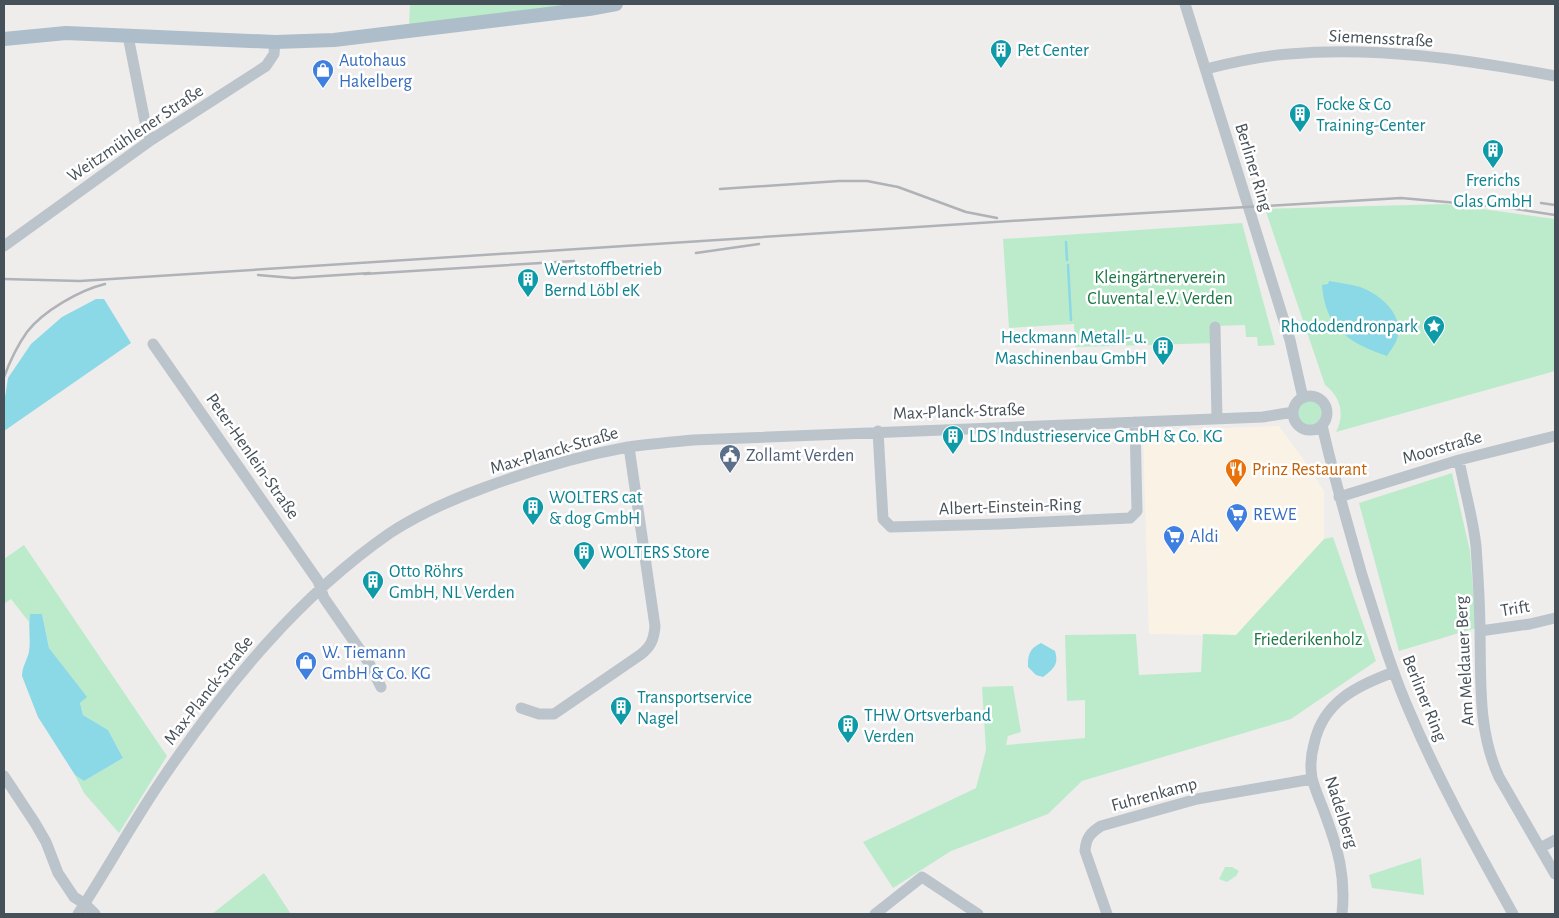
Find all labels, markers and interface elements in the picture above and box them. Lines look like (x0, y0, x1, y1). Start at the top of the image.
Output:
street label: Siemensstraße (1328, 27, 1434, 51)
building icon: Pet Center (989, 38, 1013, 69)
place label: Pet Center (1017, 42, 1089, 60)
place label: Autohaus Hakelberg (339, 52, 412, 91)
shop icon: Autohaus Hakelberg (311, 58, 335, 89)
street label: Weitzmühlener Straße (64, 82, 207, 186)
place label: Focke & Co Training-Center (1316, 96, 1426, 135)
building icon: Focke & Co Training-Center (1288, 102, 1312, 133)
street label: Berliner Ring (1231, 121, 1275, 214)
building icon: Frerichs Glas GmbH (1481, 138, 1505, 169)
place label: Frerichs Glas GmbH (1453, 172, 1533, 211)
place label: Wertstoffbetrieb Bernd Löbl eK (544, 261, 662, 300)
building icon: Wertstoffbetrieb Bernd Löbl eK (516, 267, 540, 298)
park label: Kleingärtnerverein Cluvental e.V. Verden (1087, 269, 1233, 308)
place icon: Rhododendronpark (1422, 314, 1446, 345)
place label: Rhododendronpark (1281, 318, 1419, 336)
place label: Heckmann Metall- u. Maschinenbau GmbH (995, 329, 1147, 368)
building icon: Heckmann Metall- u. Maschinenbau GmbH (1151, 335, 1175, 366)
street label: Peter-Henlein-Straße (202, 390, 302, 523)
street label: Max-Planck-Straße (893, 401, 1026, 423)
street label: Max-Planck-Straße (488, 424, 620, 478)
building icon: LDS Industrieservice GmbH & Co. KG (941, 424, 965, 455)
place label: LDS Industrieservice GmbH & Co. KG (969, 428, 1223, 446)
street label: Moorstraße (1400, 428, 1484, 468)
public building icon: Zollamt Verden (718, 443, 742, 474)
place label: Zollamt Verden (746, 447, 854, 465)
restaurant icon: Prinz Restaurant (1224, 457, 1248, 488)
place label: Prinz Restaurant (1252, 461, 1367, 479)
place label: WOLTERS cat & dog GmbH (549, 489, 643, 528)
building icon: WOLTERS cat & dog GmbH (521, 495, 545, 526)
street label: Albert-Einstein-Ring (939, 496, 1082, 518)
supermarket icon: REWE (1225, 502, 1249, 533)
place label: REWE (1253, 506, 1297, 524)
supermarket icon: Aldi (1162, 524, 1186, 555)
place label: Aldi (1190, 528, 1219, 546)
building icon: WOLTERS Store (572, 540, 596, 571)
place label: WOLTERS Store (600, 544, 710, 562)
place label: Otto Röhrs GmbH, NL Verden (389, 563, 515, 602)
building icon: Otto Röhrs GmbH, NL Verden (361, 569, 385, 600)
street label: Am Meldauer Berg (1453, 595, 1477, 727)
street label: Trift (1499, 598, 1531, 620)
park label: Friederikenholz (1254, 631, 1362, 649)
street label: Max-Planck-Straße (161, 633, 257, 748)
place label: W. Tiemann GmbH & Co. KG (322, 644, 431, 683)
shop icon: W. Tiemann GmbH & Co. KG (294, 650, 318, 681)
street label: Berliner Ring (1399, 653, 1450, 744)
place label: Transportservice Nagel (637, 689, 752, 728)
building icon: Transportservice Nagel (609, 695, 633, 726)
place label: THW Ortsverband Verden (864, 707, 991, 746)
building icon: THW Ortsverband Verden (836, 713, 860, 744)
street label: Nadelberg (1321, 774, 1361, 851)
street label: Fuhrenkamp (1109, 775, 1199, 815)

